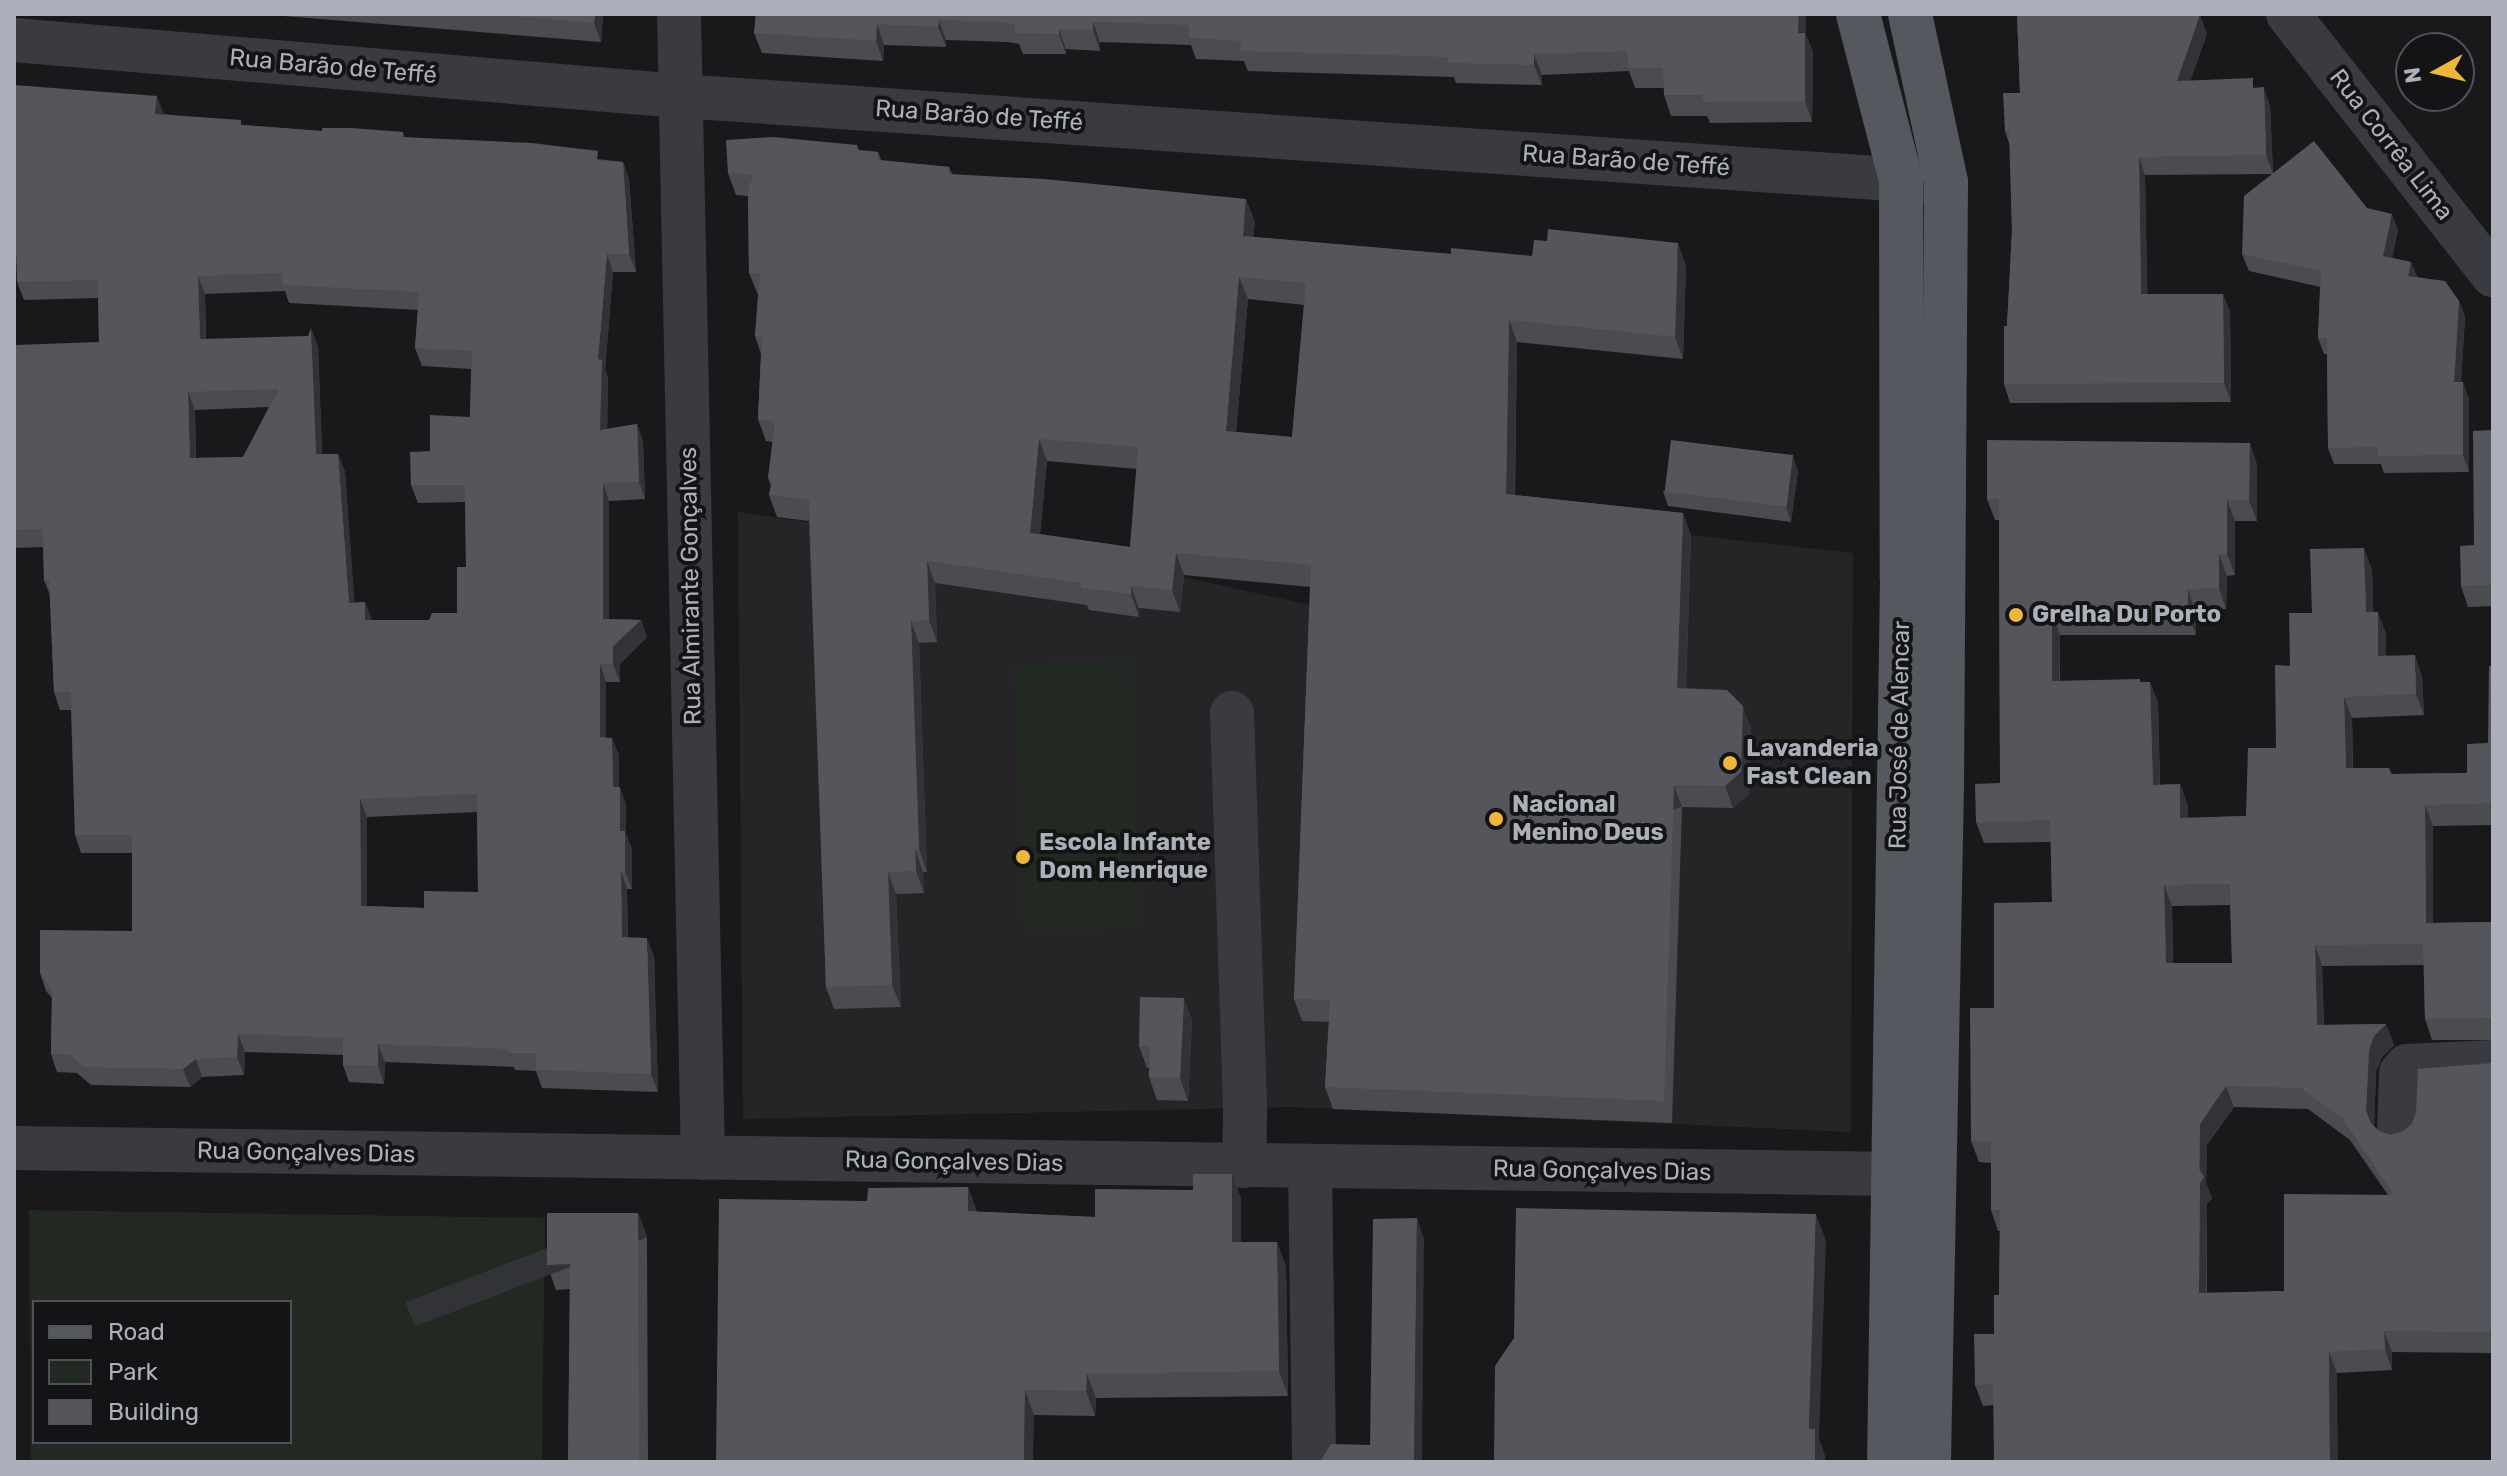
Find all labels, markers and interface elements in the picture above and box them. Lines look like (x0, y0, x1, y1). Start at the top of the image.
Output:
north arrow (2395, 32, 2475, 112)
street label: Rua Barão de Teffé (228, 44, 438, 90)
street label: Rua Corrêa Lima (2323, 64, 2459, 226)
text: N (2398, 65, 2427, 85)
street label: Rua Barão de Teffé (874, 94, 1084, 138)
street label: Rua Barão de Teffé (1521, 139, 1731, 183)
street label: Rua Almirante Gonçalves (674, 446, 708, 726)
place label: Grelha Du Porto (2032, 601, 2221, 629)
marker: Grelha Du Porto (2007, 606, 2025, 624)
street label: Rua José de Alencar (1884, 620, 1916, 850)
place label: Lavanderia Fast Clean (1746, 735, 1879, 791)
marker: Lavanderia Fast Clean (1721, 754, 1739, 772)
place label: Nacional Menino Deus (1512, 791, 1664, 847)
marker: Nacional Menino Deus (1487, 810, 1505, 828)
place label: Escola Infante Dom Henrique (1039, 829, 1211, 885)
marker: Escola Infante Dom Henrique (1014, 848, 1032, 866)
street label: Rua Gonçalves Dias (197, 1137, 415, 1169)
street label: Rua Gonçalves Dias (845, 1146, 1063, 1178)
street label: Rua Gonçalves Dias (1493, 1155, 1711, 1187)
legend (32, 1300, 292, 1444)
text: Road (108, 1318, 165, 1346)
text: Park (108, 1358, 158, 1386)
text: Building (108, 1398, 199, 1426)

